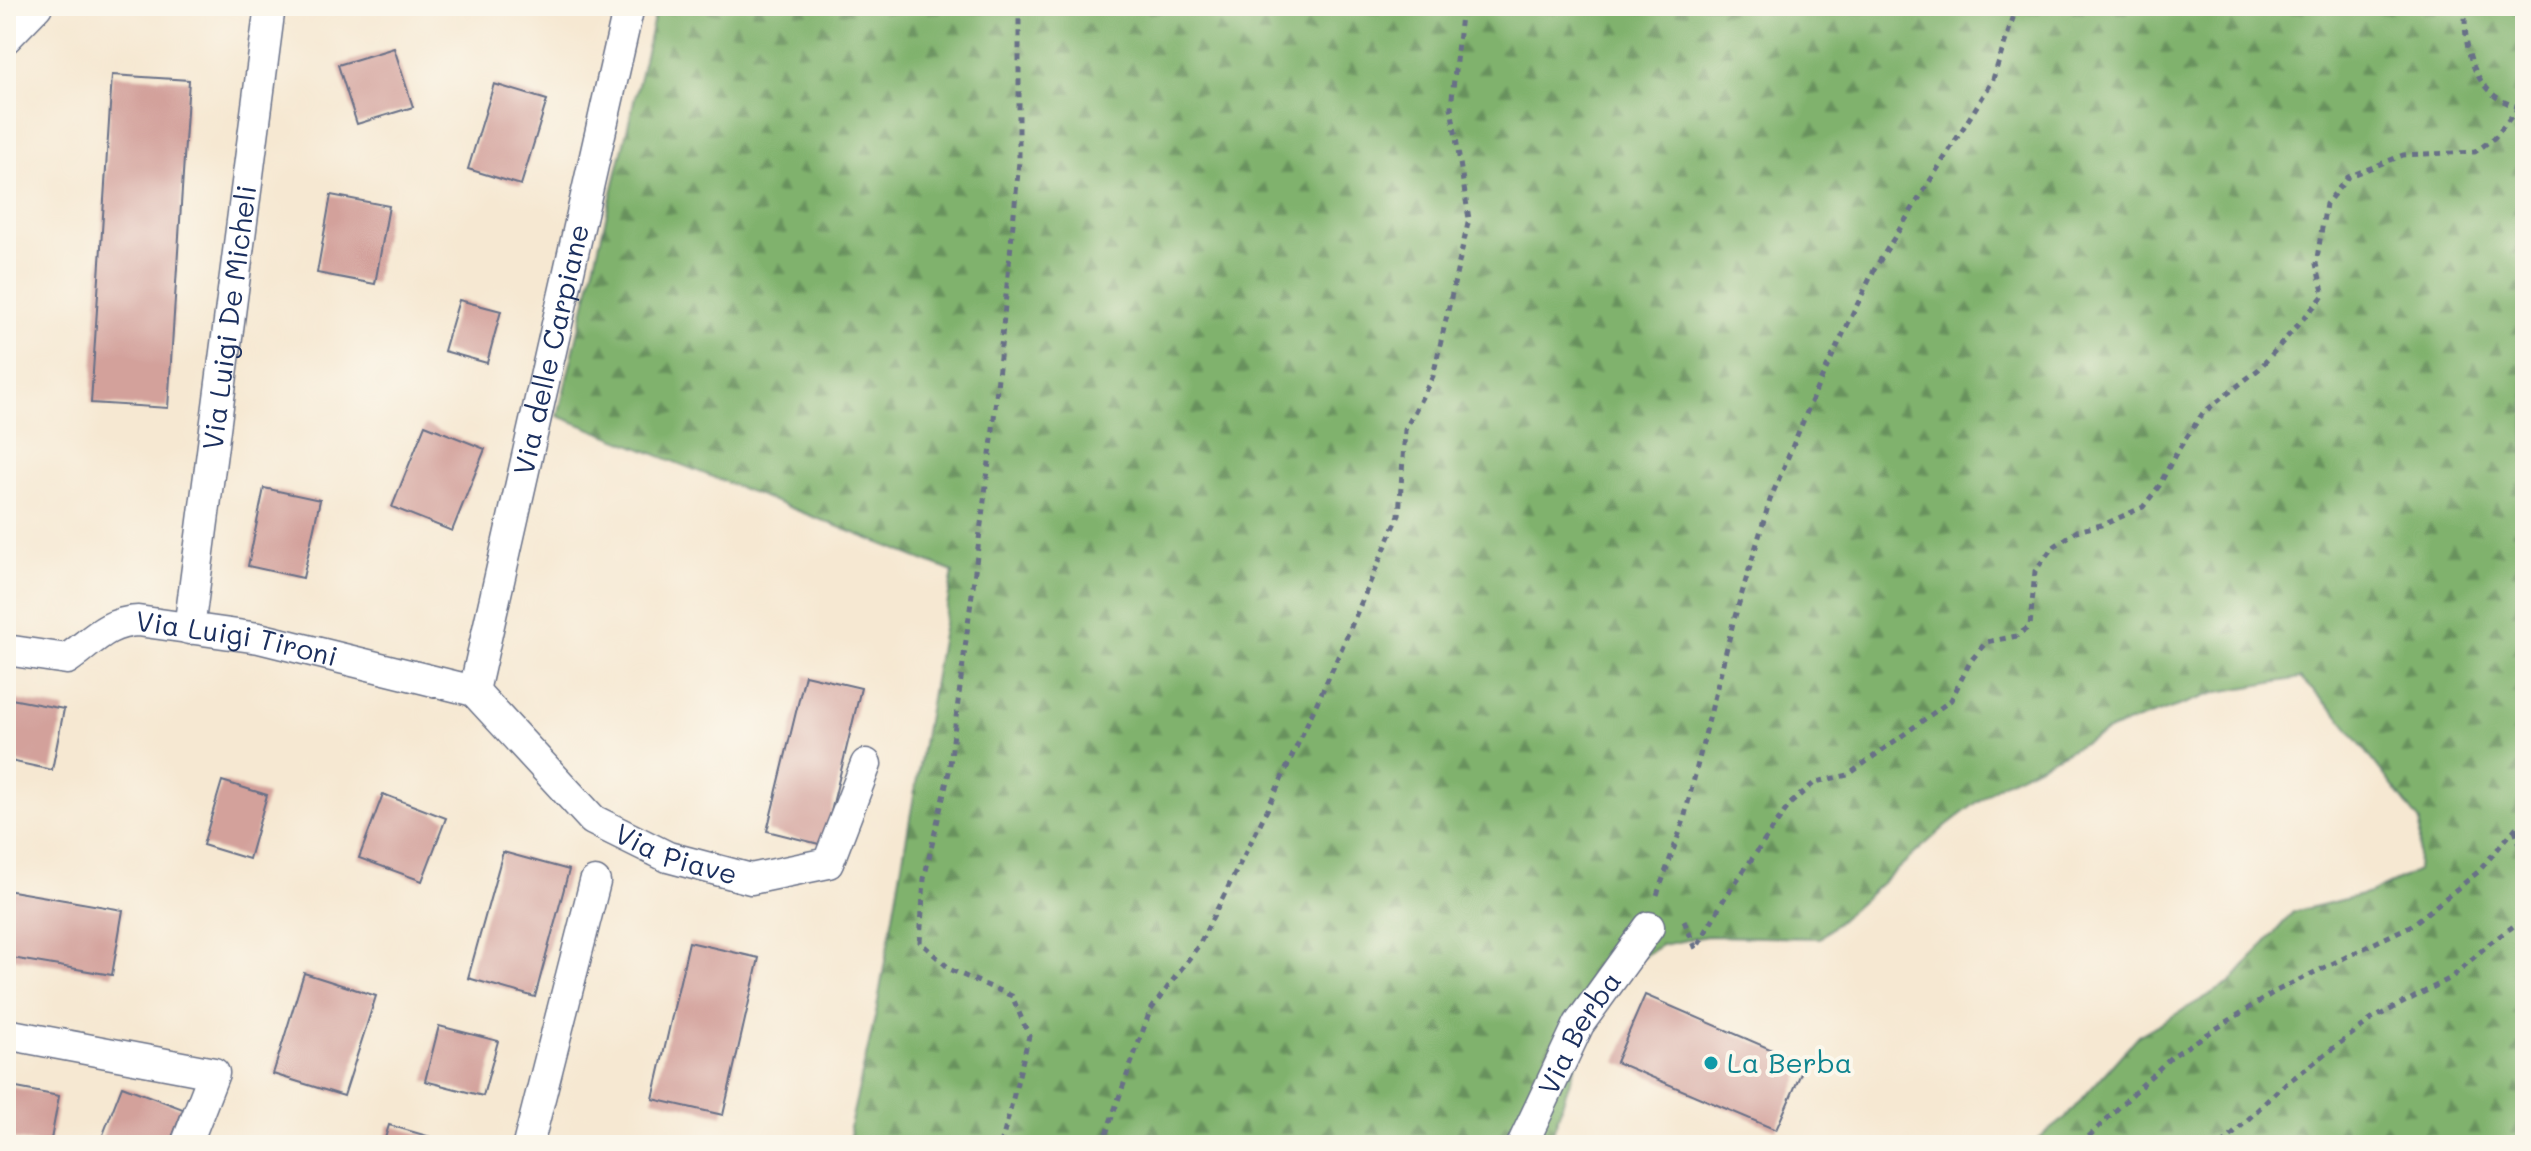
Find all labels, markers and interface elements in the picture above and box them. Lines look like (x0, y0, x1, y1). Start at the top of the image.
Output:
street label: Via Luigi De Micheli (193, 183, 264, 452)
street label: Via delle Carpiane (504, 221, 596, 478)
street label: Via Luigi Tironi (134, 602, 341, 674)
street label: Via Piave (609, 815, 742, 892)
street label: Via Berba (1529, 964, 1628, 1100)
place label: La Berba (1727, 1044, 1852, 1080)
marker: La Berba (1702, 1054, 1720, 1072)

